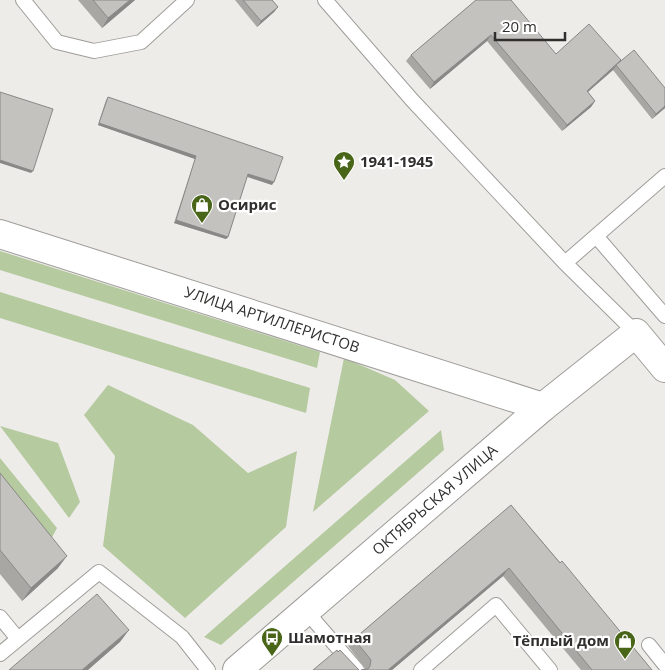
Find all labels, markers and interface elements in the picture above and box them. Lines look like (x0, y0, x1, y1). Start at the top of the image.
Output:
scale bar (495, 10, 565, 42)
text: 20 m (502, 16, 537, 36)
place icon: 1941-1945 (332, 150, 356, 181)
place label: 1941-1945 (360, 151, 433, 171)
shop icon: Осирис (190, 193, 214, 224)
place label: Осирис (218, 194, 277, 214)
street label: УЛИЦА АРТИЛЛЕРИСТОВ (182, 281, 362, 357)
street label: ОКТЯБРЬСКАЯ УЛИЦА (368, 439, 501, 559)
bus stop icon: Шамотная (260, 626, 284, 657)
place label: Шамотная (288, 627, 371, 647)
shop icon: Тёплый дом (613, 629, 637, 660)
place label: Тёплый дом (513, 630, 609, 650)

